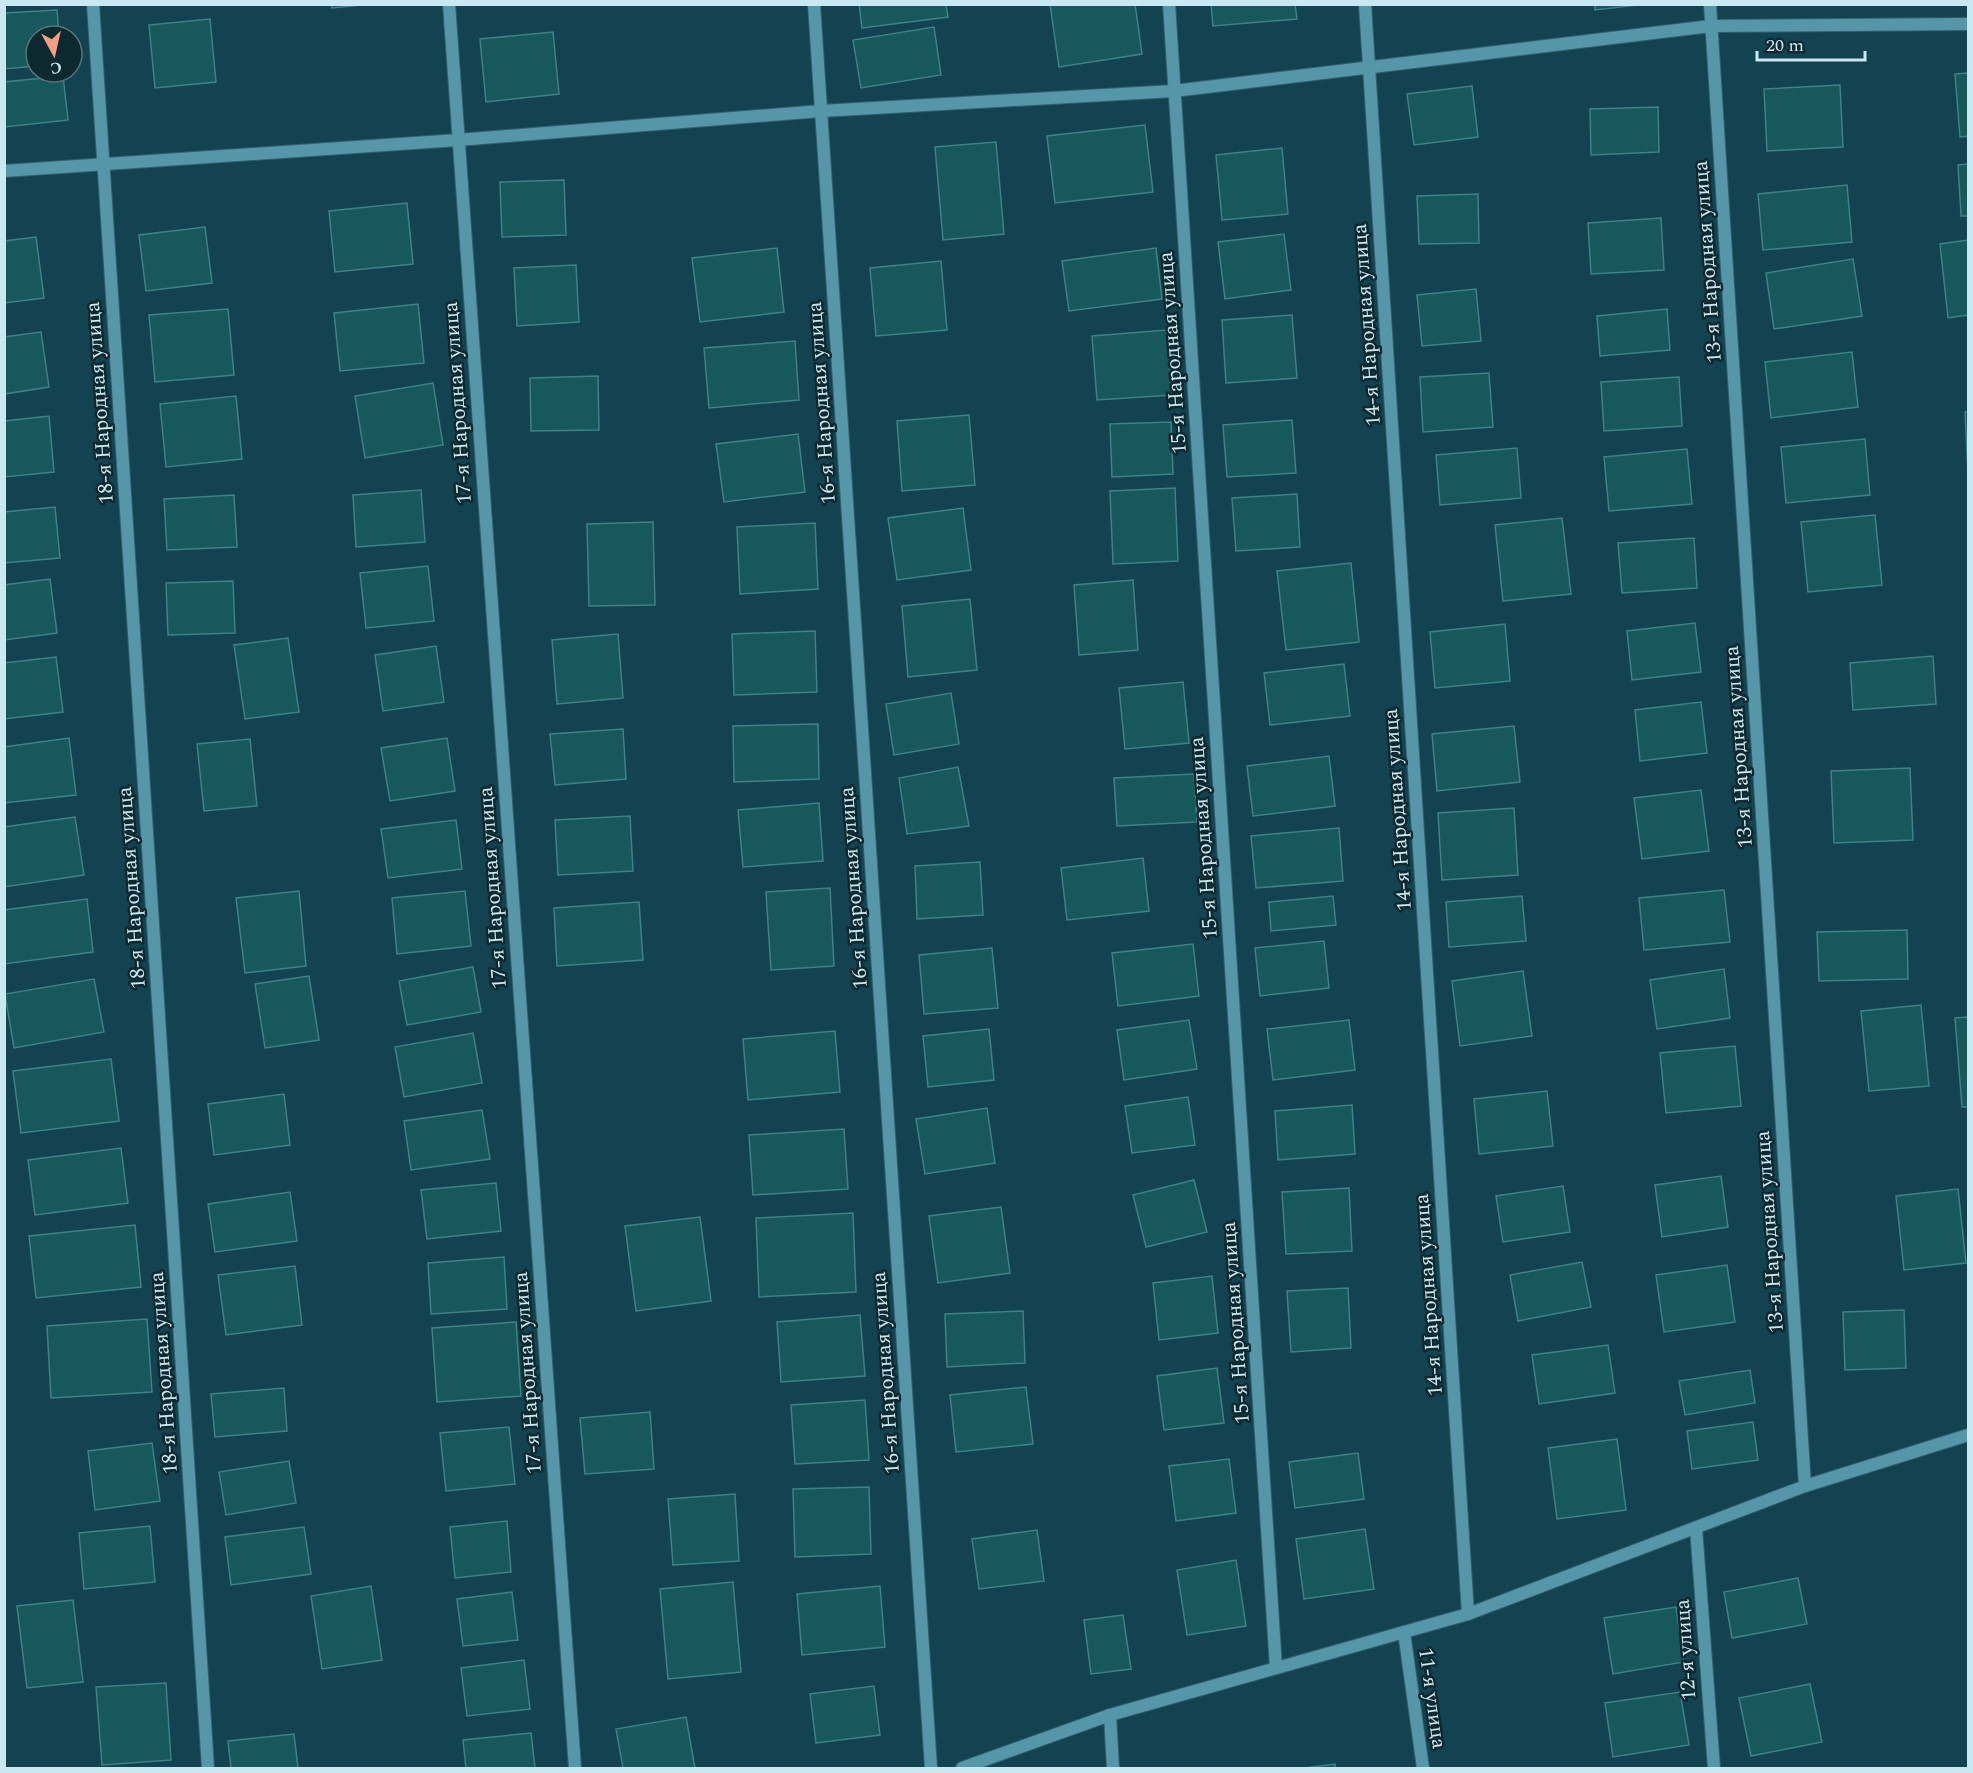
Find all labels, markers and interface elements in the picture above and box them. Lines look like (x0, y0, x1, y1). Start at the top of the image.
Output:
north arrow (24, 24, 84, 84)
scale bar (1757, 24, 1865, 62)
text: 20 m (1766, 32, 1804, 59)
text: С (49, 55, 63, 81)
street label: 13-я Народная улица (1685, 159, 1731, 364)
street label: 14-я Народная улица (1344, 222, 1390, 427)
street label: 15-я Народная улица (1150, 250, 1196, 455)
street label: 18-я Народная улица (77, 300, 123, 505)
street label: 17-я Народная улица (435, 300, 481, 505)
street label: 16-я Народная улица (799, 300, 845, 505)
street label: 13-я Народная улица (1716, 644, 1762, 849)
street label: 14-я Народная улица (1375, 707, 1421, 912)
street label: 15-я Народная улица (1181, 735, 1227, 940)
street label: 18-я Народная улица (109, 785, 155, 990)
street label: 17-я Народная улица (470, 785, 516, 990)
street label: 16-я Народная улица (831, 785, 877, 990)
street label: 13-я Народная улица (1747, 1129, 1793, 1334)
street label: 14-я Народная улица (1406, 1192, 1452, 1397)
street label: 15-я Народная улица (1213, 1220, 1259, 1425)
street label: 18-я Народная улица (141, 1270, 187, 1475)
street label: 17-я Народная улица (505, 1270, 551, 1475)
street label: 16-я Народная улица (863, 1270, 909, 1475)
street label: 12-я улица (1666, 1597, 1706, 1702)
street label: 11-я улица (1409, 1645, 1455, 1752)

